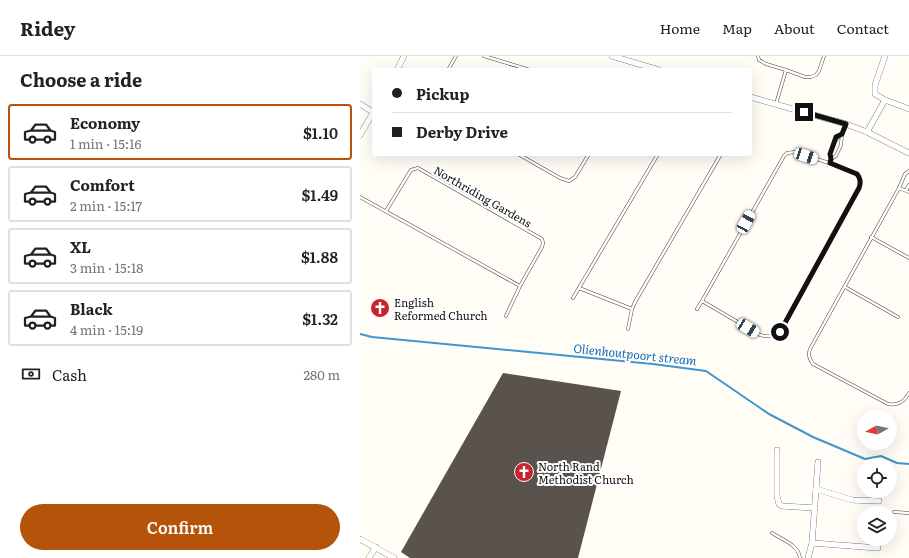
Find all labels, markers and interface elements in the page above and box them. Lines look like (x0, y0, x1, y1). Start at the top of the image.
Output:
text: Ridey (20, 14, 75, 42)
text: Home (660, 18, 700, 38)
text: Map (722, 18, 752, 38)
text: About (774, 18, 815, 38)
text: Contact (837, 18, 889, 38)
text: Choose a ride (20, 66, 142, 93)
text: Pickup (416, 82, 469, 105)
route end (795, 103, 813, 121)
text: Economy (70, 111, 140, 134)
icon: car (22, 114, 58, 150)
text: Derby Drive (416, 120, 508, 143)
text: $1.10 (303, 121, 338, 144)
text: 1 min · 15:16 (70, 134, 141, 153)
car (793, 147, 819, 165)
street label: Northriding Gardens (431, 162, 535, 230)
text: Comfort (70, 173, 135, 196)
icon: car (22, 176, 58, 212)
text: $1.49 (302, 183, 338, 206)
text: 2 min · 15:17 (70, 196, 142, 215)
car (735, 209, 757, 235)
text: XL (70, 235, 91, 258)
icon: car (22, 238, 58, 274)
text: $1.88 (301, 245, 338, 268)
text: 3 min · 15:18 (70, 258, 143, 277)
place label: English Reformed Church (394, 294, 488, 323)
text: Black (70, 297, 113, 320)
church icon: English Reformed Church (369, 297, 391, 319)
icon: car (22, 300, 58, 336)
text: $1.32 (302, 307, 338, 330)
car (735, 317, 761, 339)
text: 4 min · 15:19 (70, 320, 143, 339)
route start (771, 323, 789, 341)
water label: Olienhoutpoort stream (573, 339, 698, 369)
icon: cash (20, 363, 42, 385)
text: Cash (52, 363, 87, 386)
text: 280 m (304, 365, 340, 384)
north arrow (857, 410, 897, 450)
map controls (857, 410, 897, 546)
place label: North Rand Methodist Church (538, 458, 634, 487)
button: locate (857, 458, 897, 498)
church icon: North Rand Methodist Church (513, 461, 535, 483)
button: Confirm (20, 504, 340, 550)
button: layers (857, 506, 897, 546)

